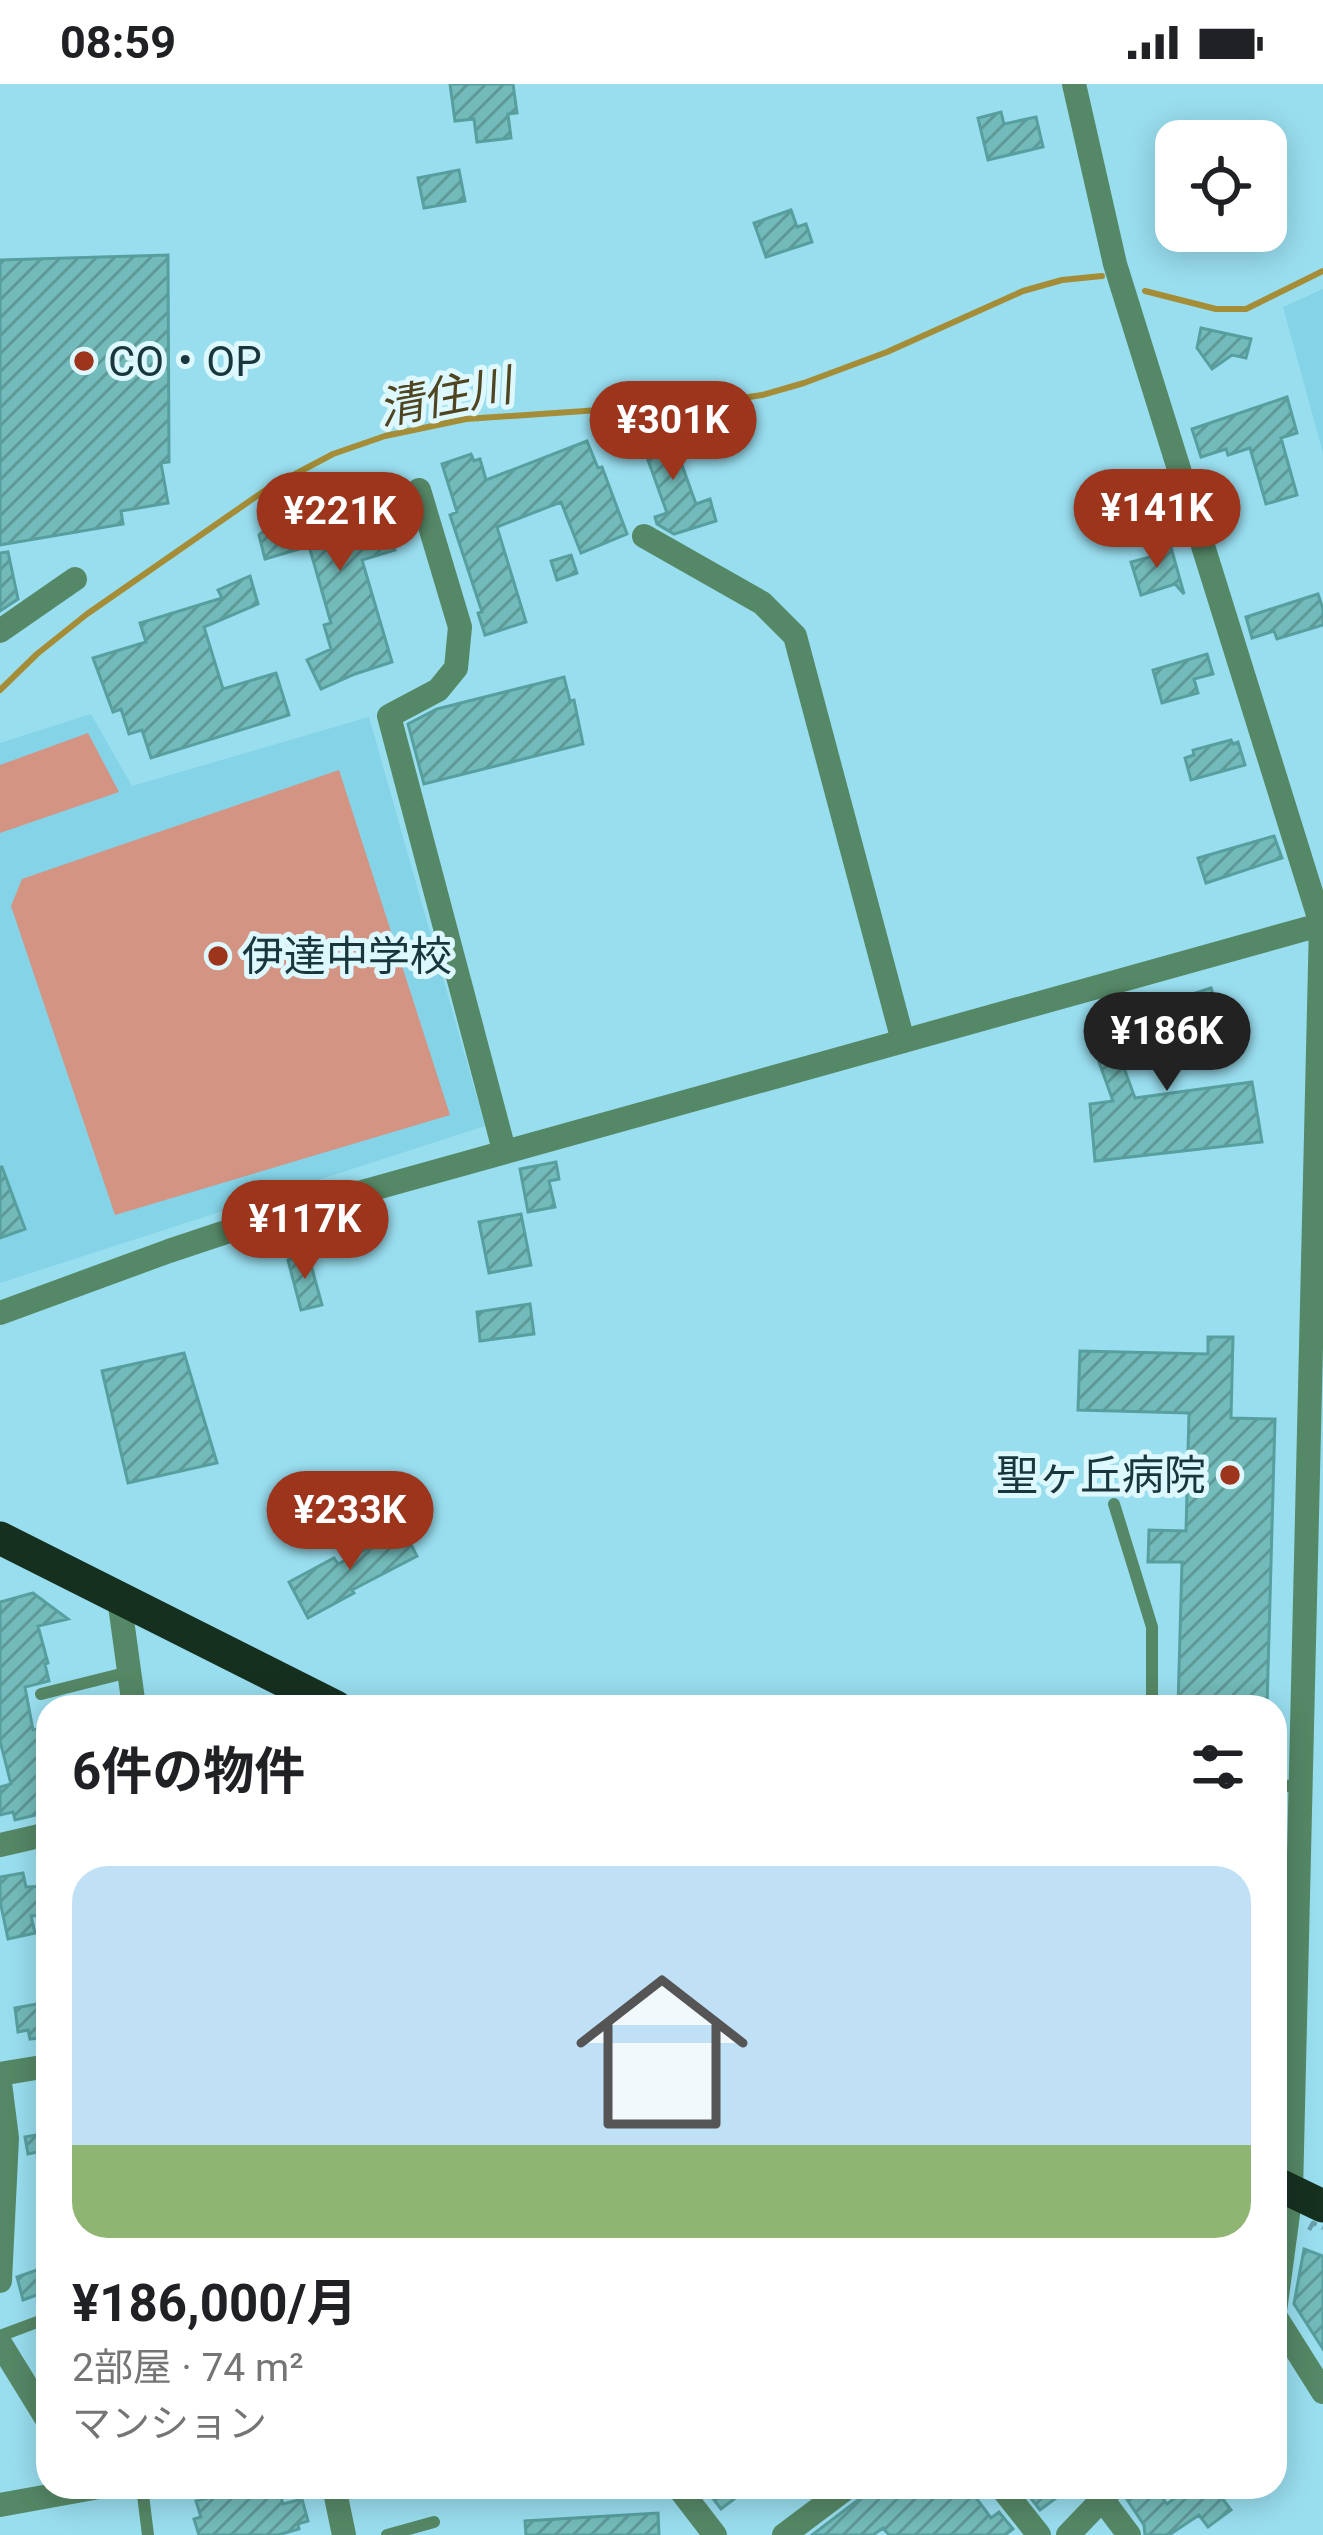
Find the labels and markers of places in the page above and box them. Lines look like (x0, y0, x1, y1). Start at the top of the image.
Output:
place label: CO・OP (108, 337, 262, 386)
marker: CO・OP (71, 348, 97, 374)
pin: ¥301K (589, 381, 757, 483)
pin: ¥141K (1073, 469, 1241, 571)
pin: ¥221K (256, 472, 424, 574)
place label: 伊達中学校 (242, 932, 452, 981)
marker: 伊達中学校 (205, 943, 231, 969)
pin: ¥186K (1083, 992, 1251, 1094)
pin: ¥117K (221, 1180, 389, 1282)
place label: 聖ヶ丘病院 (996, 1451, 1206, 1500)
marker: 聖ヶ丘病院 (1217, 1462, 1243, 1488)
pin: ¥233K (266, 1471, 434, 1573)

